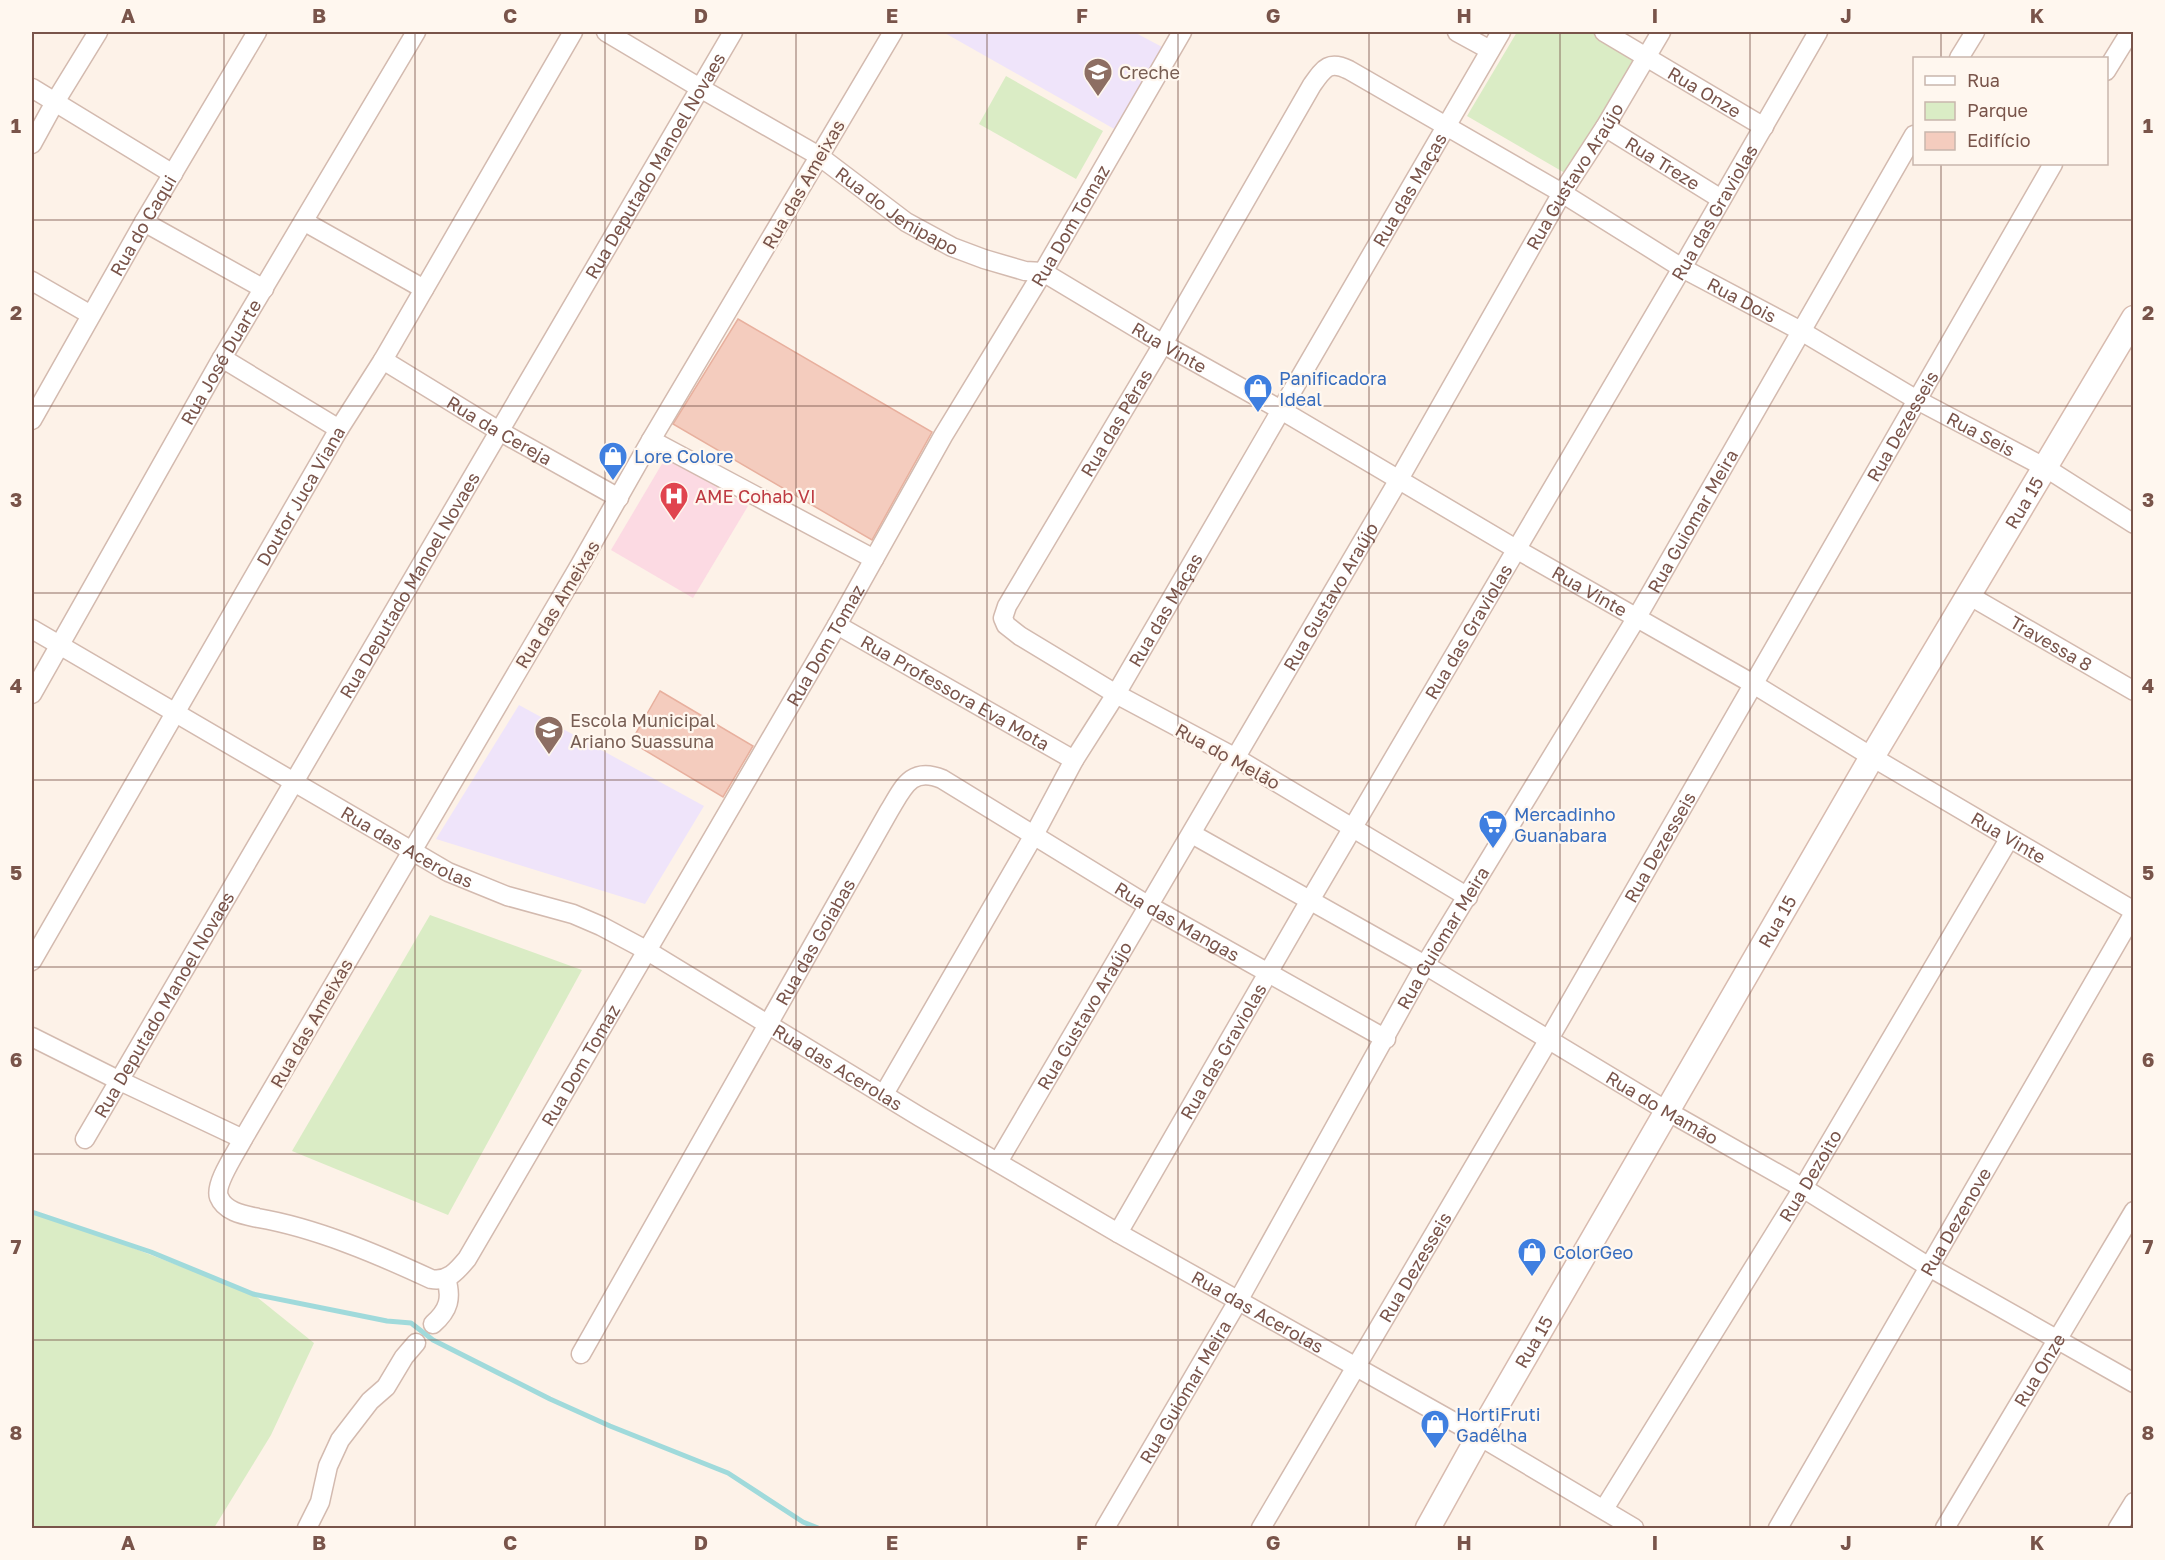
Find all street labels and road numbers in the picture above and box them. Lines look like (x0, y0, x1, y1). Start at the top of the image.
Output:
street label: Rua Deputado Manoel Novaes (580, 48, 730, 283)
street label: Rua Onze (1664, 61, 1745, 122)
street label: Rua Gustavo Araújo (1521, 99, 1628, 253)
street label: Rua das Ameixas (757, 116, 849, 252)
street label: Rua das Maças (1368, 129, 1451, 250)
street label: Rua Treze (1621, 131, 1704, 194)
street label: Rua das Graviolas (1666, 140, 1762, 284)
street label: Rua Dom Tomaz (1026, 161, 1114, 290)
street label: Rua do Jenipapo (831, 162, 961, 259)
street label: Rua do Caqui (105, 171, 181, 280)
street label: Rua Dois (1704, 272, 1780, 327)
street label: Rua José Duarte (176, 295, 266, 428)
street label: Rua Vinte (1128, 317, 1211, 377)
street label: Rua das Pêras (1076, 365, 1157, 480)
street label: Rua Dezesseis (1862, 367, 1943, 485)
street label: Rua da Cereja (443, 391, 556, 469)
street label: Rua Seis (1943, 407, 2019, 461)
street label: Doutor Juca Viana (252, 422, 349, 570)
street label: Rua Guiomar Meira (1642, 445, 1742, 597)
street label: Rua Deputado Manoel Novaes (335, 468, 484, 702)
street label: Rua 15 (2000, 473, 2048, 533)
street label: Rua Gustavo Araújo (1278, 518, 1382, 674)
street label: Rua das Ameixas (510, 536, 604, 672)
street label: Rua das Maças (1123, 549, 1207, 671)
street label: Rua das Graviolas (1420, 560, 1517, 703)
street label: Rua Vinte (1548, 561, 1631, 621)
street label: Rua Dom Tomaz (781, 580, 869, 710)
street label: Travessa 8 (2006, 611, 2096, 675)
street label: Rua Professora Eva Mota (857, 630, 1053, 755)
street label: Rua do Melão (1172, 718, 1284, 794)
street label: Rua Dezesseis (1619, 788, 1700, 906)
street label: Rua das Acerolas (337, 801, 476, 892)
street label: Rua Vinte (1967, 807, 2050, 868)
street label: Rua Guiomar Meira (1392, 862, 1493, 1013)
street label: Rua das Goiabas (770, 874, 859, 1009)
street label: Rua das Mangas (1111, 877, 1244, 966)
street label: Rua Deputado Manoel Novaes (89, 887, 239, 1121)
street label: Rua 15 (1753, 891, 1801, 951)
street label: Rua Gustavo Araújo (1032, 937, 1136, 1094)
street label: Rua das Ameixas (265, 955, 357, 1091)
street label: Rua das Graviolas (1175, 979, 1271, 1123)
street label: Rua Dom Tomaz (536, 1000, 624, 1130)
street label: Rua das Acerolas (769, 1019, 907, 1115)
street label: Rua do Mamão (1602, 1066, 1722, 1149)
street label: Rua Dezoito (1774, 1126, 1846, 1226)
street label: Rua Dezenove (1915, 1163, 1995, 1280)
street label: Rua Dezesseis (1374, 1208, 1456, 1326)
street label: Rua das Acerolas (1188, 1266, 1328, 1357)
street label: Rua 15 (1510, 1312, 1557, 1372)
street label: Rua Guiomar Meira (1134, 1316, 1235, 1467)
street label: Rua Onze (2009, 1329, 2070, 1411)

